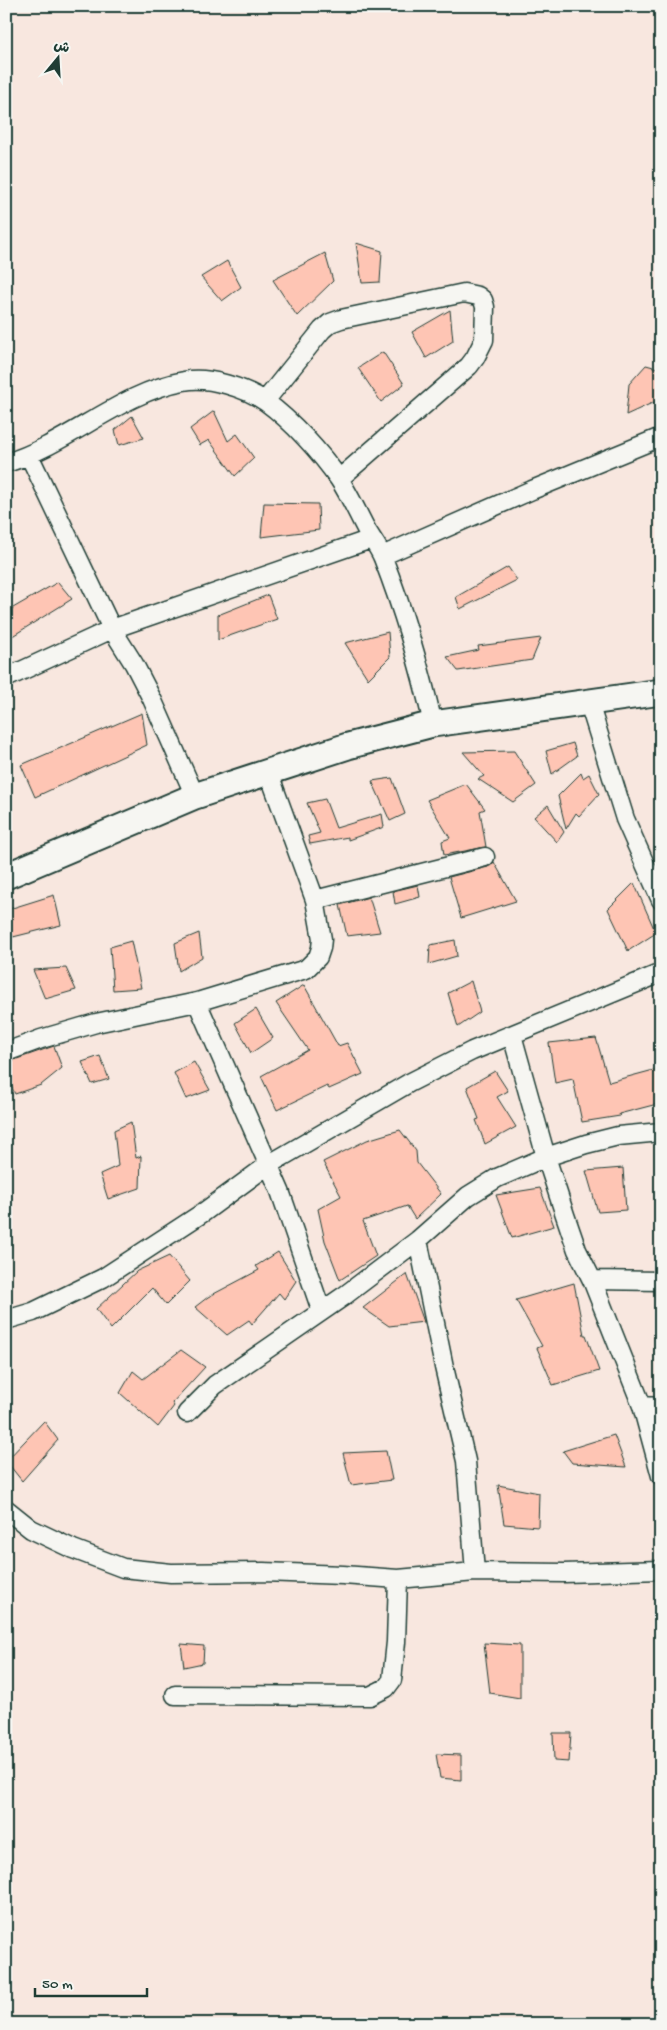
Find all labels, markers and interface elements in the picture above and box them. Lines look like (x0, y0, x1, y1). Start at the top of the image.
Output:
north arrow (32, 32, 82, 82)
text: ش (51, 38, 71, 58)
scale bar (35, 1965, 148, 1997)
text: 50 m (42, 1976, 73, 1994)

